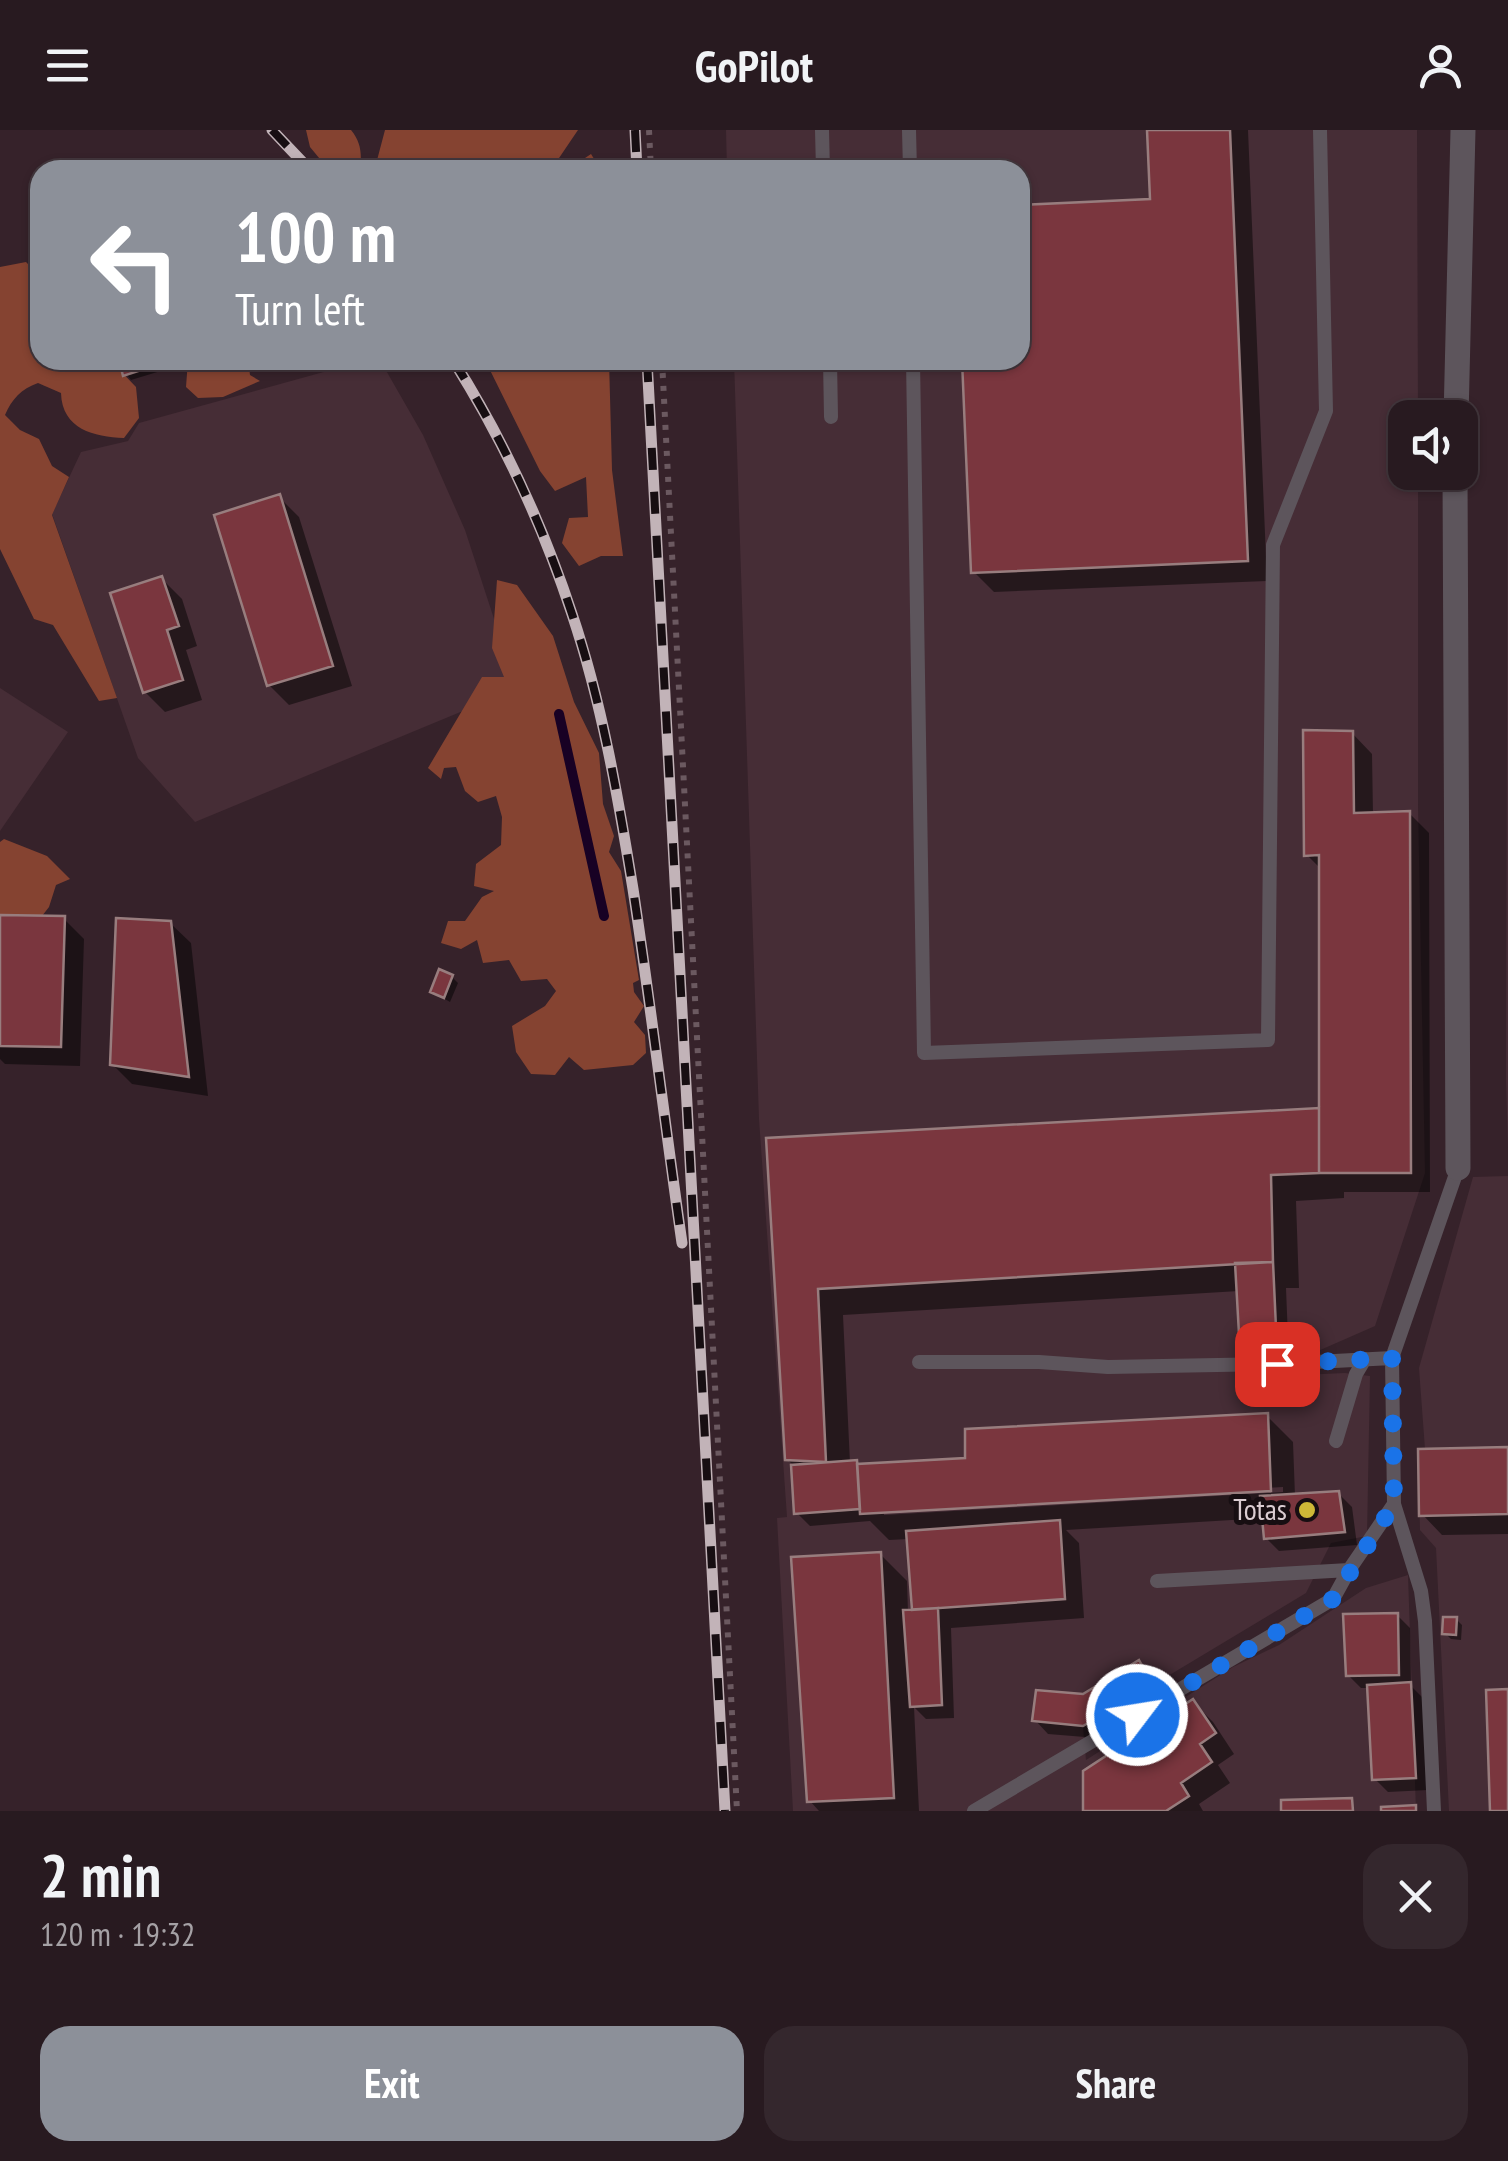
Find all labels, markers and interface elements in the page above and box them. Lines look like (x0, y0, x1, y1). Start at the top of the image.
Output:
text: GoPilot (695, 36, 813, 94)
icon: menu (40, 38, 95, 93)
icon: person (1413, 38, 1468, 93)
text: 100 m (235, 191, 396, 281)
icon: left (70, 200, 200, 330)
text: Turn left (235, 279, 365, 337)
map controls (1388, 400, 1478, 490)
button: sound (1388, 400, 1478, 490)
pin (1235, 1322, 1320, 1407)
icon: arrive (1250, 1337, 1305, 1392)
place label: Totas (1233, 1489, 1287, 1528)
marker: Totas (1296, 1499, 1318, 1521)
position arrow (1085, 1663, 1189, 1767)
text: 2 min (40, 1836, 161, 1914)
button: close (1363, 1844, 1468, 1949)
text: 120 m · 19:32 (40, 1913, 195, 1955)
button: Exit (40, 2026, 744, 2141)
button: Share (764, 2026, 1468, 2141)

